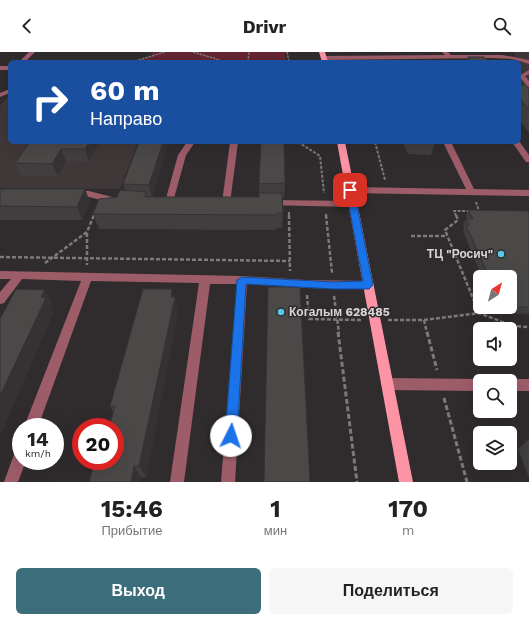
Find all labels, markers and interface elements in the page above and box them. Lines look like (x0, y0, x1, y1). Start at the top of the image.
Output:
icon: back (16, 15, 38, 37)
icon: search (491, 15, 513, 37)
text: Drivr (243, 16, 286, 37)
text: 60 m (90, 74, 160, 107)
icon: right (24, 76, 76, 128)
text: Направо (90, 108, 162, 129)
pin (333, 173, 367, 207)
icon: arrive (339, 179, 361, 201)
place label: ТЦ "Росич" (427, 247, 493, 261)
marker: ТЦ "Росич" (496, 249, 506, 259)
north arrow (473, 270, 517, 314)
map controls (473, 270, 517, 470)
place label: Когалым 628485 (289, 305, 390, 319)
marker: Когалым 628485 (276, 307, 286, 317)
button: sound (473, 322, 517, 366)
button: search (473, 374, 517, 418)
position arrow (210, 415, 252, 457)
speed limit sign: 20 (72, 418, 124, 470)
button: layers (473, 426, 517, 470)
text: 14 (27, 427, 49, 451)
text: km/h (25, 448, 51, 459)
text: 15:46 (101, 495, 163, 523)
text: 1 (270, 495, 281, 523)
text: 170 (388, 495, 428, 523)
text: Прибытие (101, 523, 162, 538)
text: мин (264, 523, 287, 538)
text: m (402, 523, 414, 538)
button: Выход (16, 568, 261, 614)
button: Поделиться (269, 568, 513, 614)

